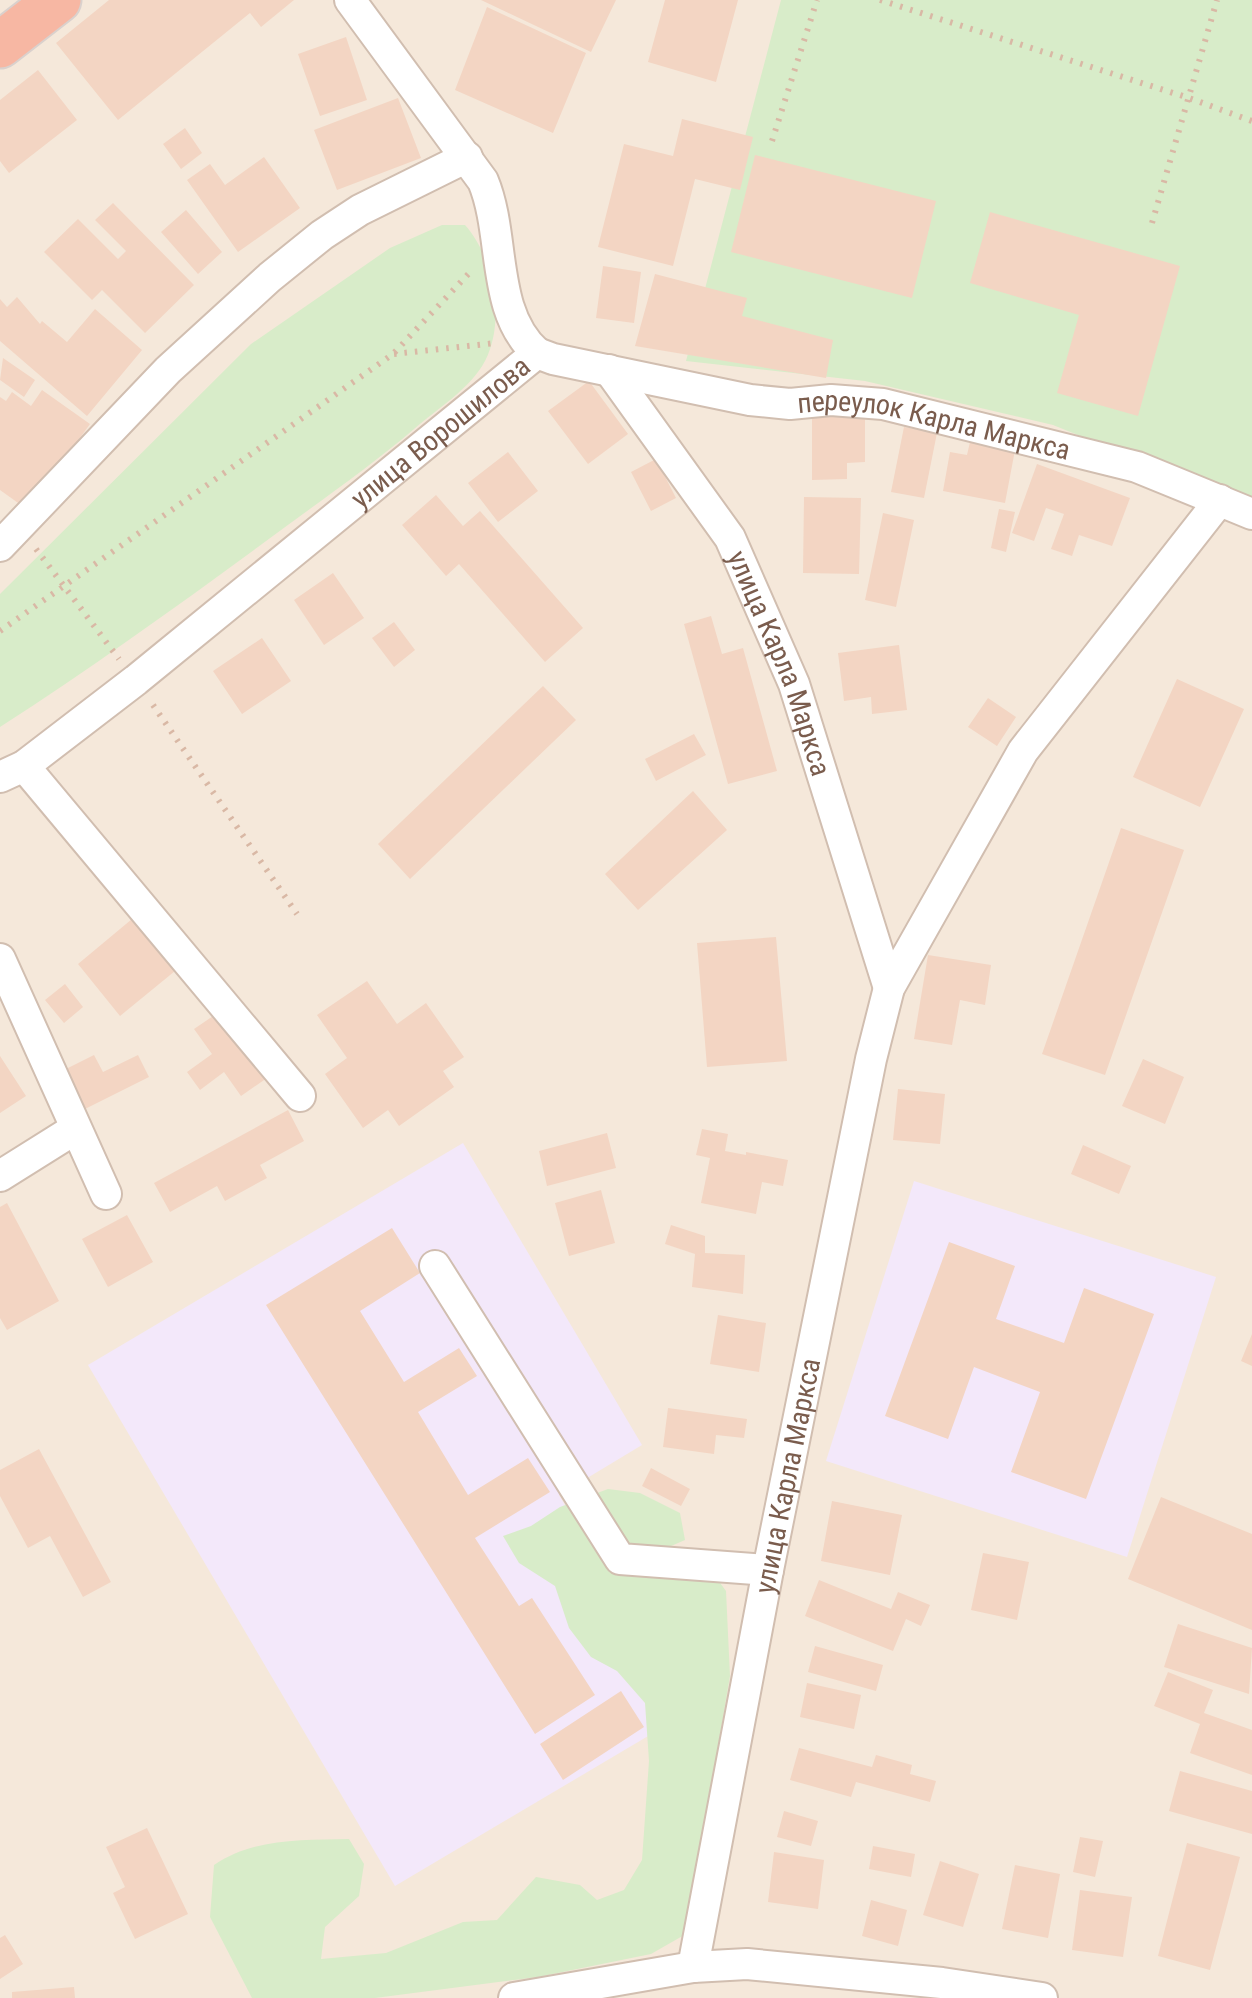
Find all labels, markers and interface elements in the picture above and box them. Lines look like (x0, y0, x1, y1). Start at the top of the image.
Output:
street label: улица Ворошилова (344, 350, 537, 515)
street label: переулок Карла Маркса (796, 384, 1074, 467)
street label: улица Карла Маркса (721, 546, 838, 780)
street label: улица Карла Маркса (748, 1356, 827, 1596)

